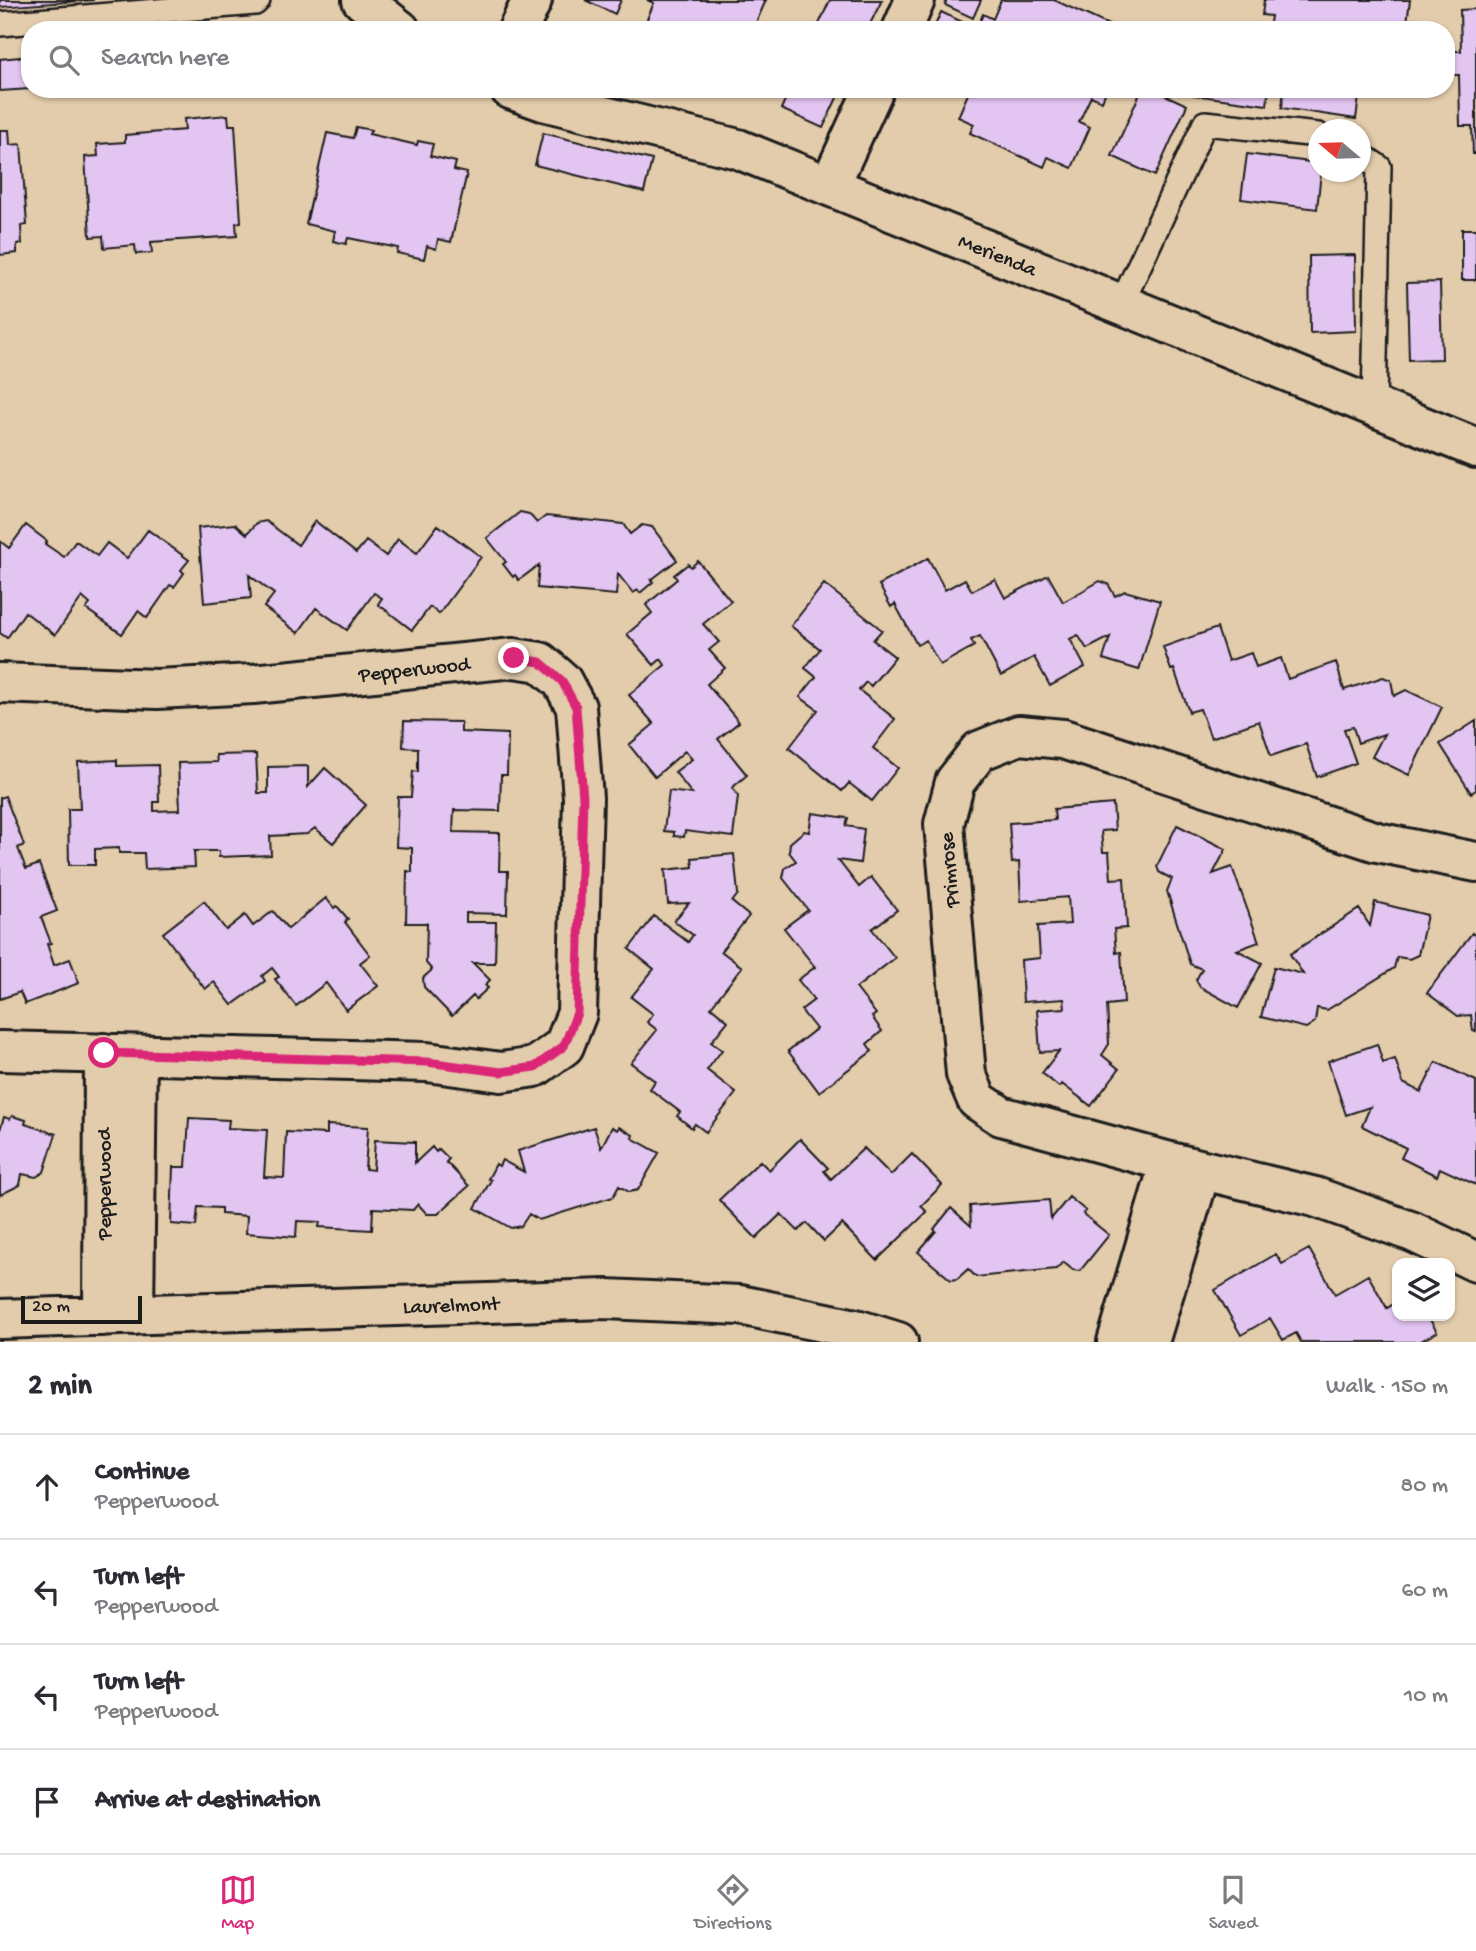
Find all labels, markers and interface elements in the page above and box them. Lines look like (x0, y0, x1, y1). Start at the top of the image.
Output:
search box (21, 21, 1455, 98)
icon: search (45, 41, 83, 79)
text: Search here (101, 44, 229, 75)
north arrow (1308, 119, 1371, 182)
street label: Merienda (954, 230, 1041, 285)
route end (498, 642, 529, 673)
street label: Pepperwood (356, 653, 473, 690)
street label: Primrose (936, 830, 967, 909)
route start (88, 1037, 119, 1068)
street label: Pepperwood (94, 1126, 119, 1241)
map controls (1392, 1258, 1455, 1321)
button: layers (1392, 1258, 1455, 1321)
scale bar (21, 1293, 142, 1325)
street label: Laurelmont (402, 1293, 502, 1322)
text: 20 m (32, 1296, 70, 1319)
text: 2 min (28, 1370, 92, 1405)
text: Walk · 150 m (1326, 1374, 1448, 1401)
text: Continue (95, 1458, 189, 1489)
icon: ahead (28, 1468, 66, 1506)
text: 80 m (1401, 1473, 1448, 1500)
text: Pepperwood (95, 1489, 217, 1516)
text: Turn left (95, 1563, 183, 1594)
icon: left (28, 1573, 66, 1611)
text: 60 m (1402, 1578, 1448, 1605)
text: Pepperwood (95, 1594, 217, 1621)
text: Turn left (95, 1668, 183, 1699)
icon: left (28, 1678, 66, 1716)
text: 10 m (1404, 1683, 1448, 1710)
text: Pepperwood (95, 1699, 217, 1726)
icon: arrive (28, 1783, 66, 1821)
text: Arrive at destination (95, 1786, 320, 1817)
tab: Map (219, 1871, 257, 1936)
tab: Directions (694, 1871, 771, 1936)
tab: Saved (1209, 1871, 1257, 1936)

